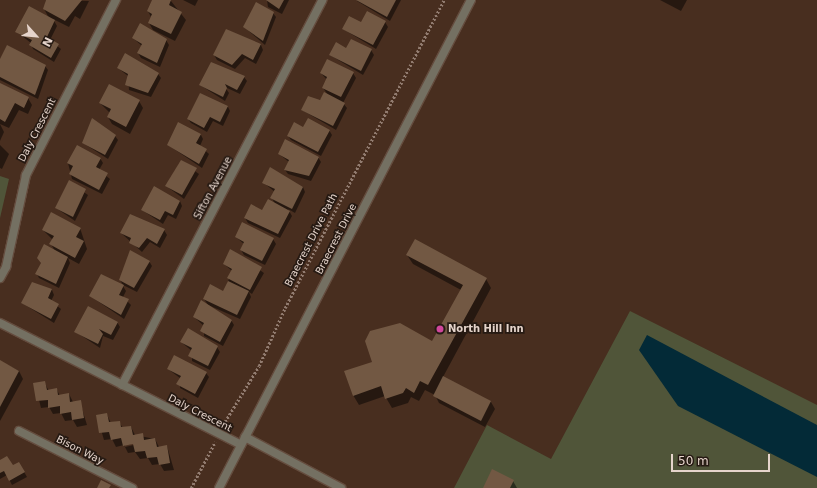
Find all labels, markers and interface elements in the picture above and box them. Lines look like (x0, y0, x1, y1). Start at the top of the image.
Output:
north arrow (16, 16, 56, 56)
text: N (39, 35, 55, 49)
street label: Daly Crescent (16, 96, 58, 164)
street label: Sifton Avenue (191, 155, 235, 221)
street label: Braecrest Drive Path (282, 191, 340, 289)
street label: Braecrest Drive (313, 202, 359, 276)
place label: North Hill Inn (448, 323, 524, 335)
marker: North Hill Inn (435, 324, 445, 334)
street label: Daly Crescent (166, 392, 234, 434)
street label: Bison Way (54, 433, 106, 467)
scale bar (673, 446, 772, 472)
text: 50 m (678, 454, 709, 468)

